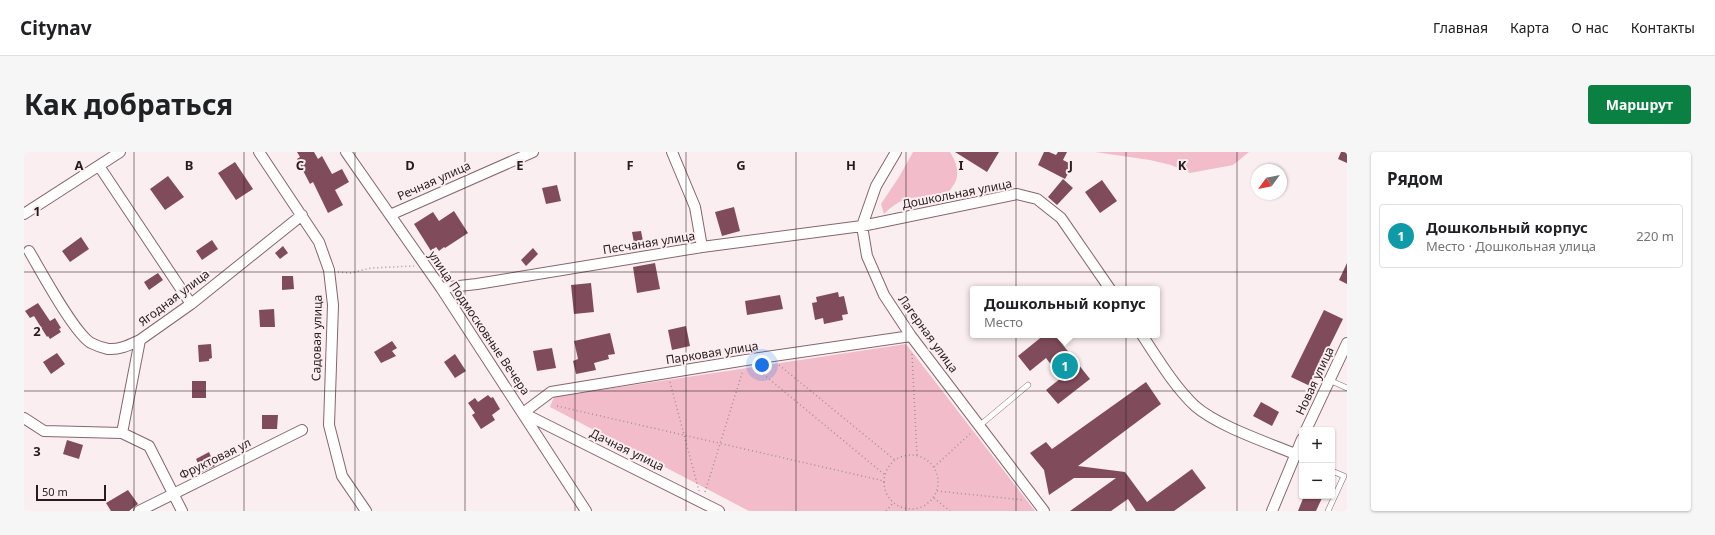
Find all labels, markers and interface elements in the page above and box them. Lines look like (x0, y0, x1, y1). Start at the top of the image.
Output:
text: Citynav (20, 15, 92, 41)
text: Главная (1433, 18, 1488, 37)
text: Карта (1510, 18, 1549, 37)
text: О нас (1571, 18, 1609, 37)
text: Контакты (1631, 18, 1695, 37)
text: Как добраться (24, 85, 233, 123)
button: Маршрут (1588, 85, 1691, 124)
text: A (75, 156, 84, 174)
text: B (185, 156, 193, 174)
text: C (296, 156, 304, 174)
text: D (405, 156, 415, 174)
text: E (516, 156, 524, 174)
text: F (626, 156, 634, 174)
text: G (736, 156, 746, 174)
text: H (846, 156, 856, 174)
text: I (958, 156, 964, 174)
text: J (1068, 156, 1073, 174)
text: K (1178, 156, 1187, 174)
street label: Речная улица (394, 157, 473, 204)
north arrow (1251, 164, 1287, 200)
text: Рядом (1387, 167, 1443, 190)
street label: Дошкольная улица (901, 175, 1013, 212)
text: 1 (33, 202, 41, 220)
text: Дошкольный корпус (1426, 217, 1588, 237)
street label: Песчаная улица (602, 227, 696, 258)
text: 1 (1397, 227, 1405, 245)
text: 220 m (1636, 227, 1674, 245)
text: Место · Дошкольная улица (1426, 237, 1596, 255)
street label: улица Подмосковные Вечера (425, 247, 534, 398)
street label: Ягодная улица (135, 265, 213, 330)
popup (970, 286, 1160, 338)
street label: Лагерная улица (894, 291, 962, 376)
text: Дошкольный корпус (984, 293, 1146, 313)
street label: Садовая улица (307, 295, 326, 381)
text: Место (984, 313, 1023, 331)
text: 2 (33, 322, 41, 340)
street label: Парковая улица (664, 337, 759, 368)
street label: Новая улица (1291, 344, 1338, 418)
pin: 1 (1052, 351, 1078, 381)
your location (752, 355, 772, 375)
street label: Дачная улица (587, 424, 667, 475)
map controls (1299, 427, 1335, 499)
button: + (1299, 427, 1335, 463)
street label: Фруктовая ул (176, 434, 253, 483)
text: 3 (33, 442, 41, 460)
button: − (1299, 463, 1335, 499)
scale bar (36, 483, 106, 502)
text: 50 m (42, 484, 68, 499)

